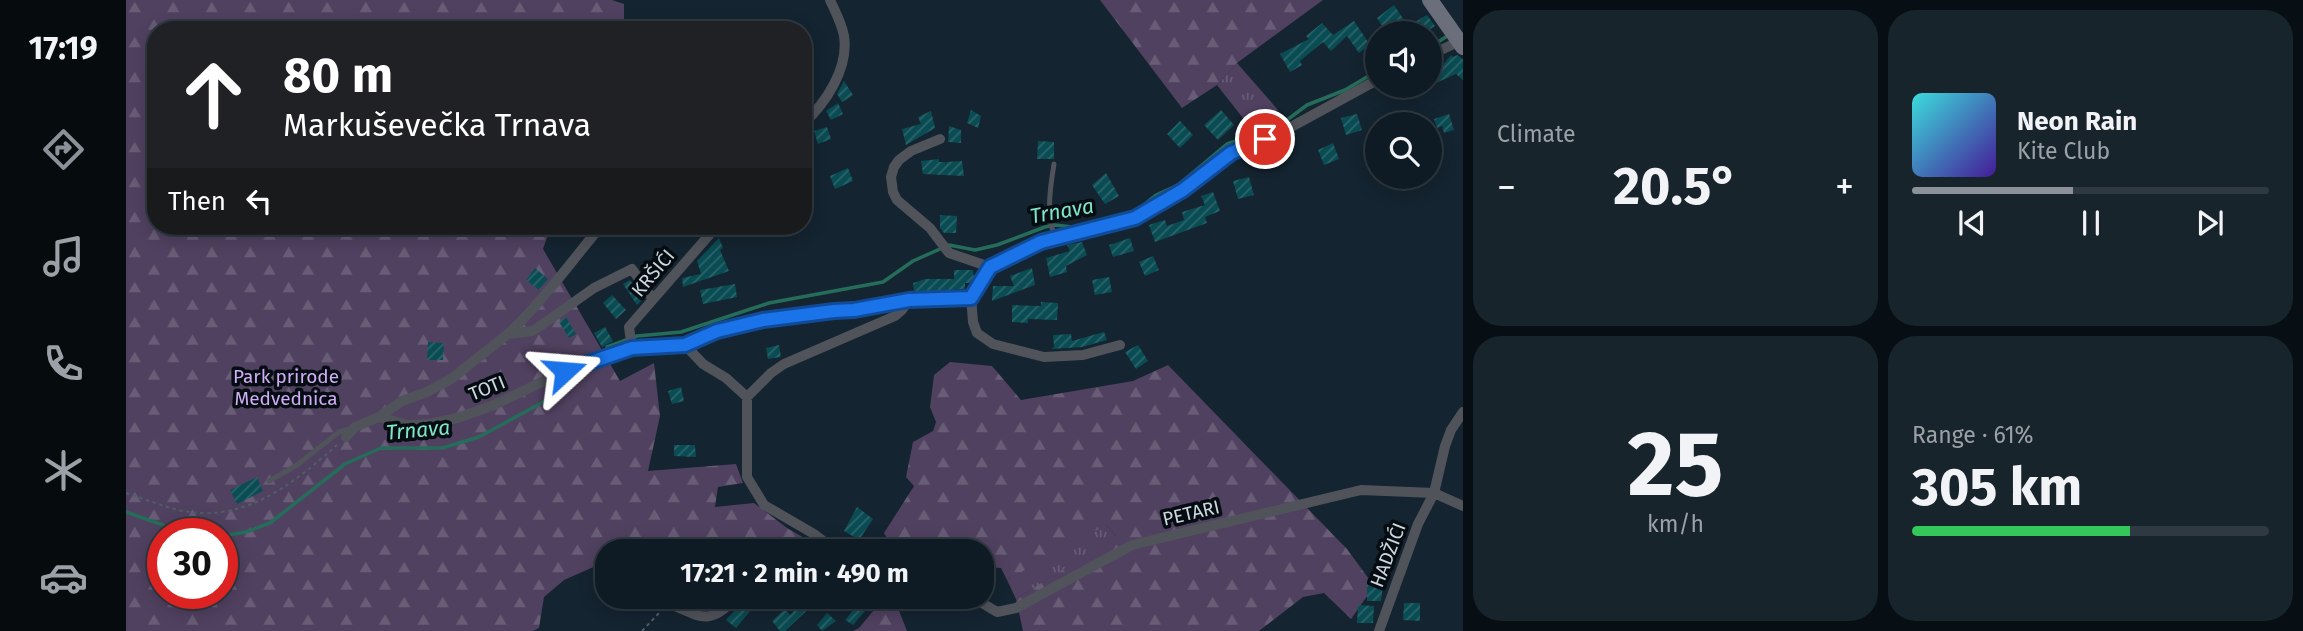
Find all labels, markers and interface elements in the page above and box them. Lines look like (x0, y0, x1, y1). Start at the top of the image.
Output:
map controls (1365, 21, 1442, 189)
button: sound (1365, 21, 1442, 98)
text: 17:19 (28, 29, 98, 67)
text: 80 m (283, 46, 393, 105)
icon: ahead (168, 49, 259, 140)
text: Markuševečka Trnava (283, 106, 591, 144)
text: Neon Rain (2017, 106, 2137, 137)
pin (1235, 109, 1295, 169)
button: search (1365, 112, 1442, 189)
icon: arrive (1246, 120, 1284, 158)
text: Climate (1497, 120, 1576, 148)
icon: directions (39, 125, 88, 174)
text: Kite Club (2017, 137, 2110, 165)
text: 20.5° (1613, 155, 1738, 218)
text: − (1497, 164, 1516, 210)
text: + (1835, 164, 1854, 210)
icon: left (240, 182, 278, 220)
text: Then (168, 186, 226, 217)
water label: Trnava (1028, 193, 1096, 229)
icon: previous (1953, 204, 1991, 242)
icon: pause (2072, 204, 2110, 242)
icon: next (2191, 204, 2229, 242)
icon: music (39, 232, 88, 281)
street label: KRŠIĆI (627, 245, 679, 301)
position arrow (528, 334, 602, 408)
icon: phone (39, 339, 88, 388)
park label: Park prirode Medvednica (233, 365, 339, 410)
street label: TOTI (466, 370, 508, 406)
text: 25 (1628, 410, 1723, 519)
water label: Trnava (385, 414, 451, 446)
text: Range · 61% (1912, 421, 2034, 449)
icon: climate (39, 446, 88, 495)
text: 305 km (1912, 456, 2082, 519)
street label: PETARI (1160, 495, 1222, 531)
text: km/h (1647, 510, 1704, 538)
speed limit sign: 30 (147, 518, 238, 609)
street label: HADŽIĆI (1365, 519, 1411, 591)
icon: car (39, 553, 88, 602)
text: 17:21 · 2 min · 490 m (680, 558, 909, 589)

